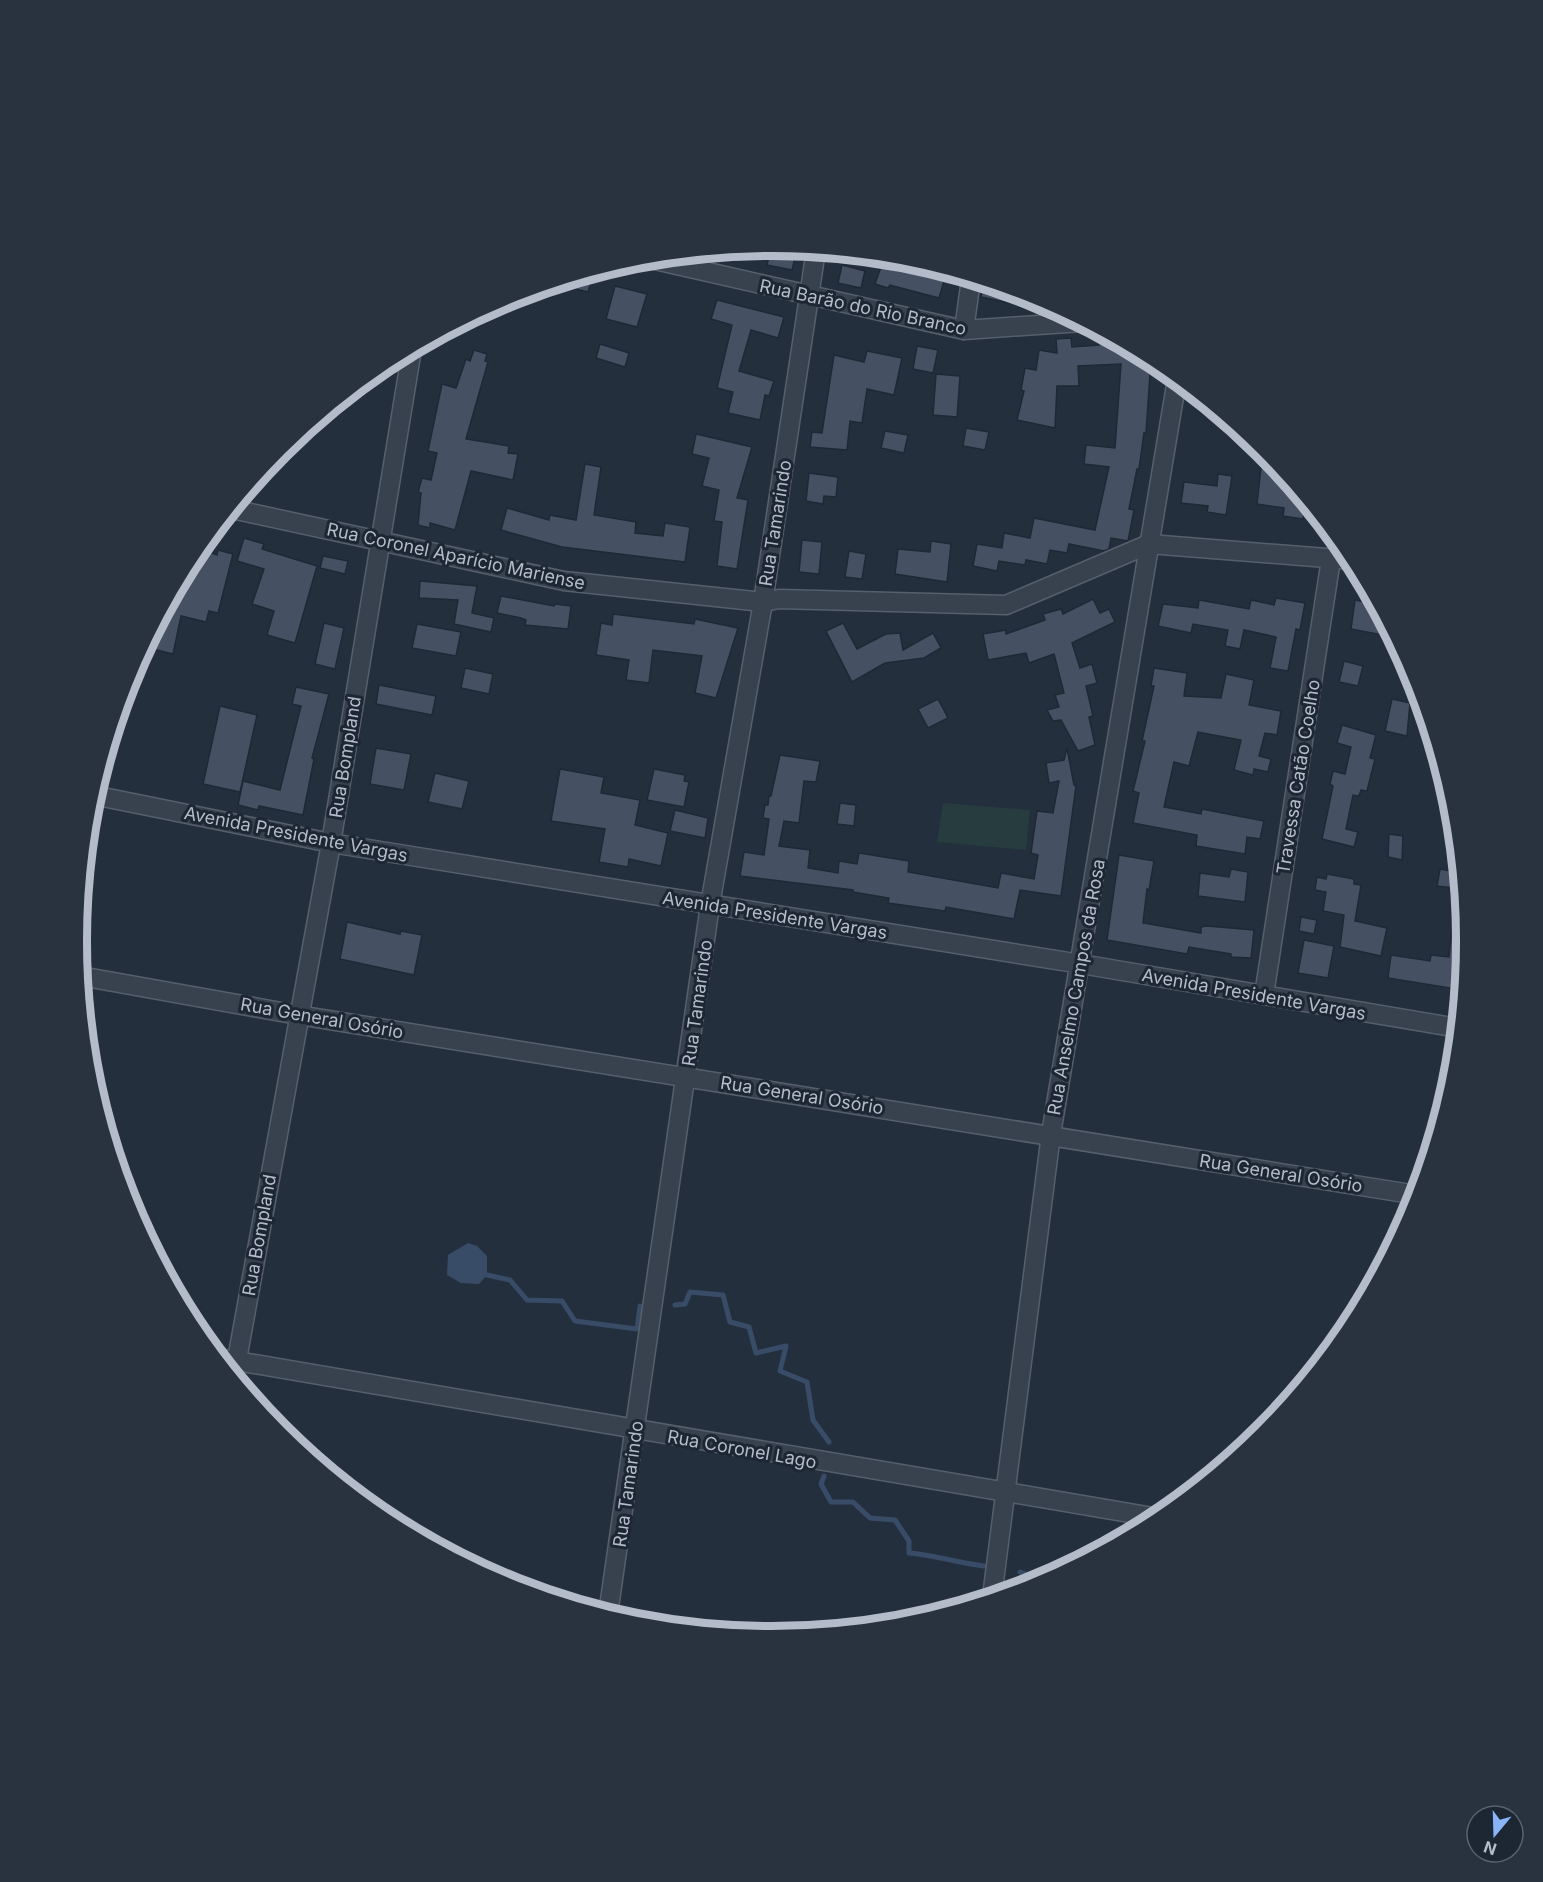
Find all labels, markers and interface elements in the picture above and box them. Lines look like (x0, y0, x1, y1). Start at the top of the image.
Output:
street label: Rua Barão do Rio Branco (758, 275, 968, 339)
street label: Rua Tamarindo (755, 458, 795, 588)
street label: Rua Coronel Aparício Mariense (325, 518, 587, 594)
street label: Travessa Catão Coelho (1272, 678, 1324, 876)
street label: Rua Bompland (325, 695, 365, 819)
street label: Avenida Presidente Vargas (183, 802, 409, 866)
street label: Rua Anselmo Campos da Rosa (1043, 857, 1109, 1117)
street label: Avenida Presidente Vargas (661, 887, 889, 943)
street label: Rua Tamarindo (678, 938, 716, 1068)
street label: Avenida Presidente Vargas (1140, 964, 1368, 1024)
street label: Rua General Osório (239, 993, 405, 1043)
street label: Rua General Osório (719, 1072, 885, 1118)
street label: Rua General Osório (1198, 1150, 1364, 1196)
street label: Rua Bompland (238, 1173, 280, 1297)
street label: Rua Tamarindo (609, 1419, 647, 1549)
street label: Rua Coronel Lago (666, 1426, 818, 1472)
north arrow (1465, 1804, 1525, 1864)
text: N (1481, 1837, 1499, 1860)

